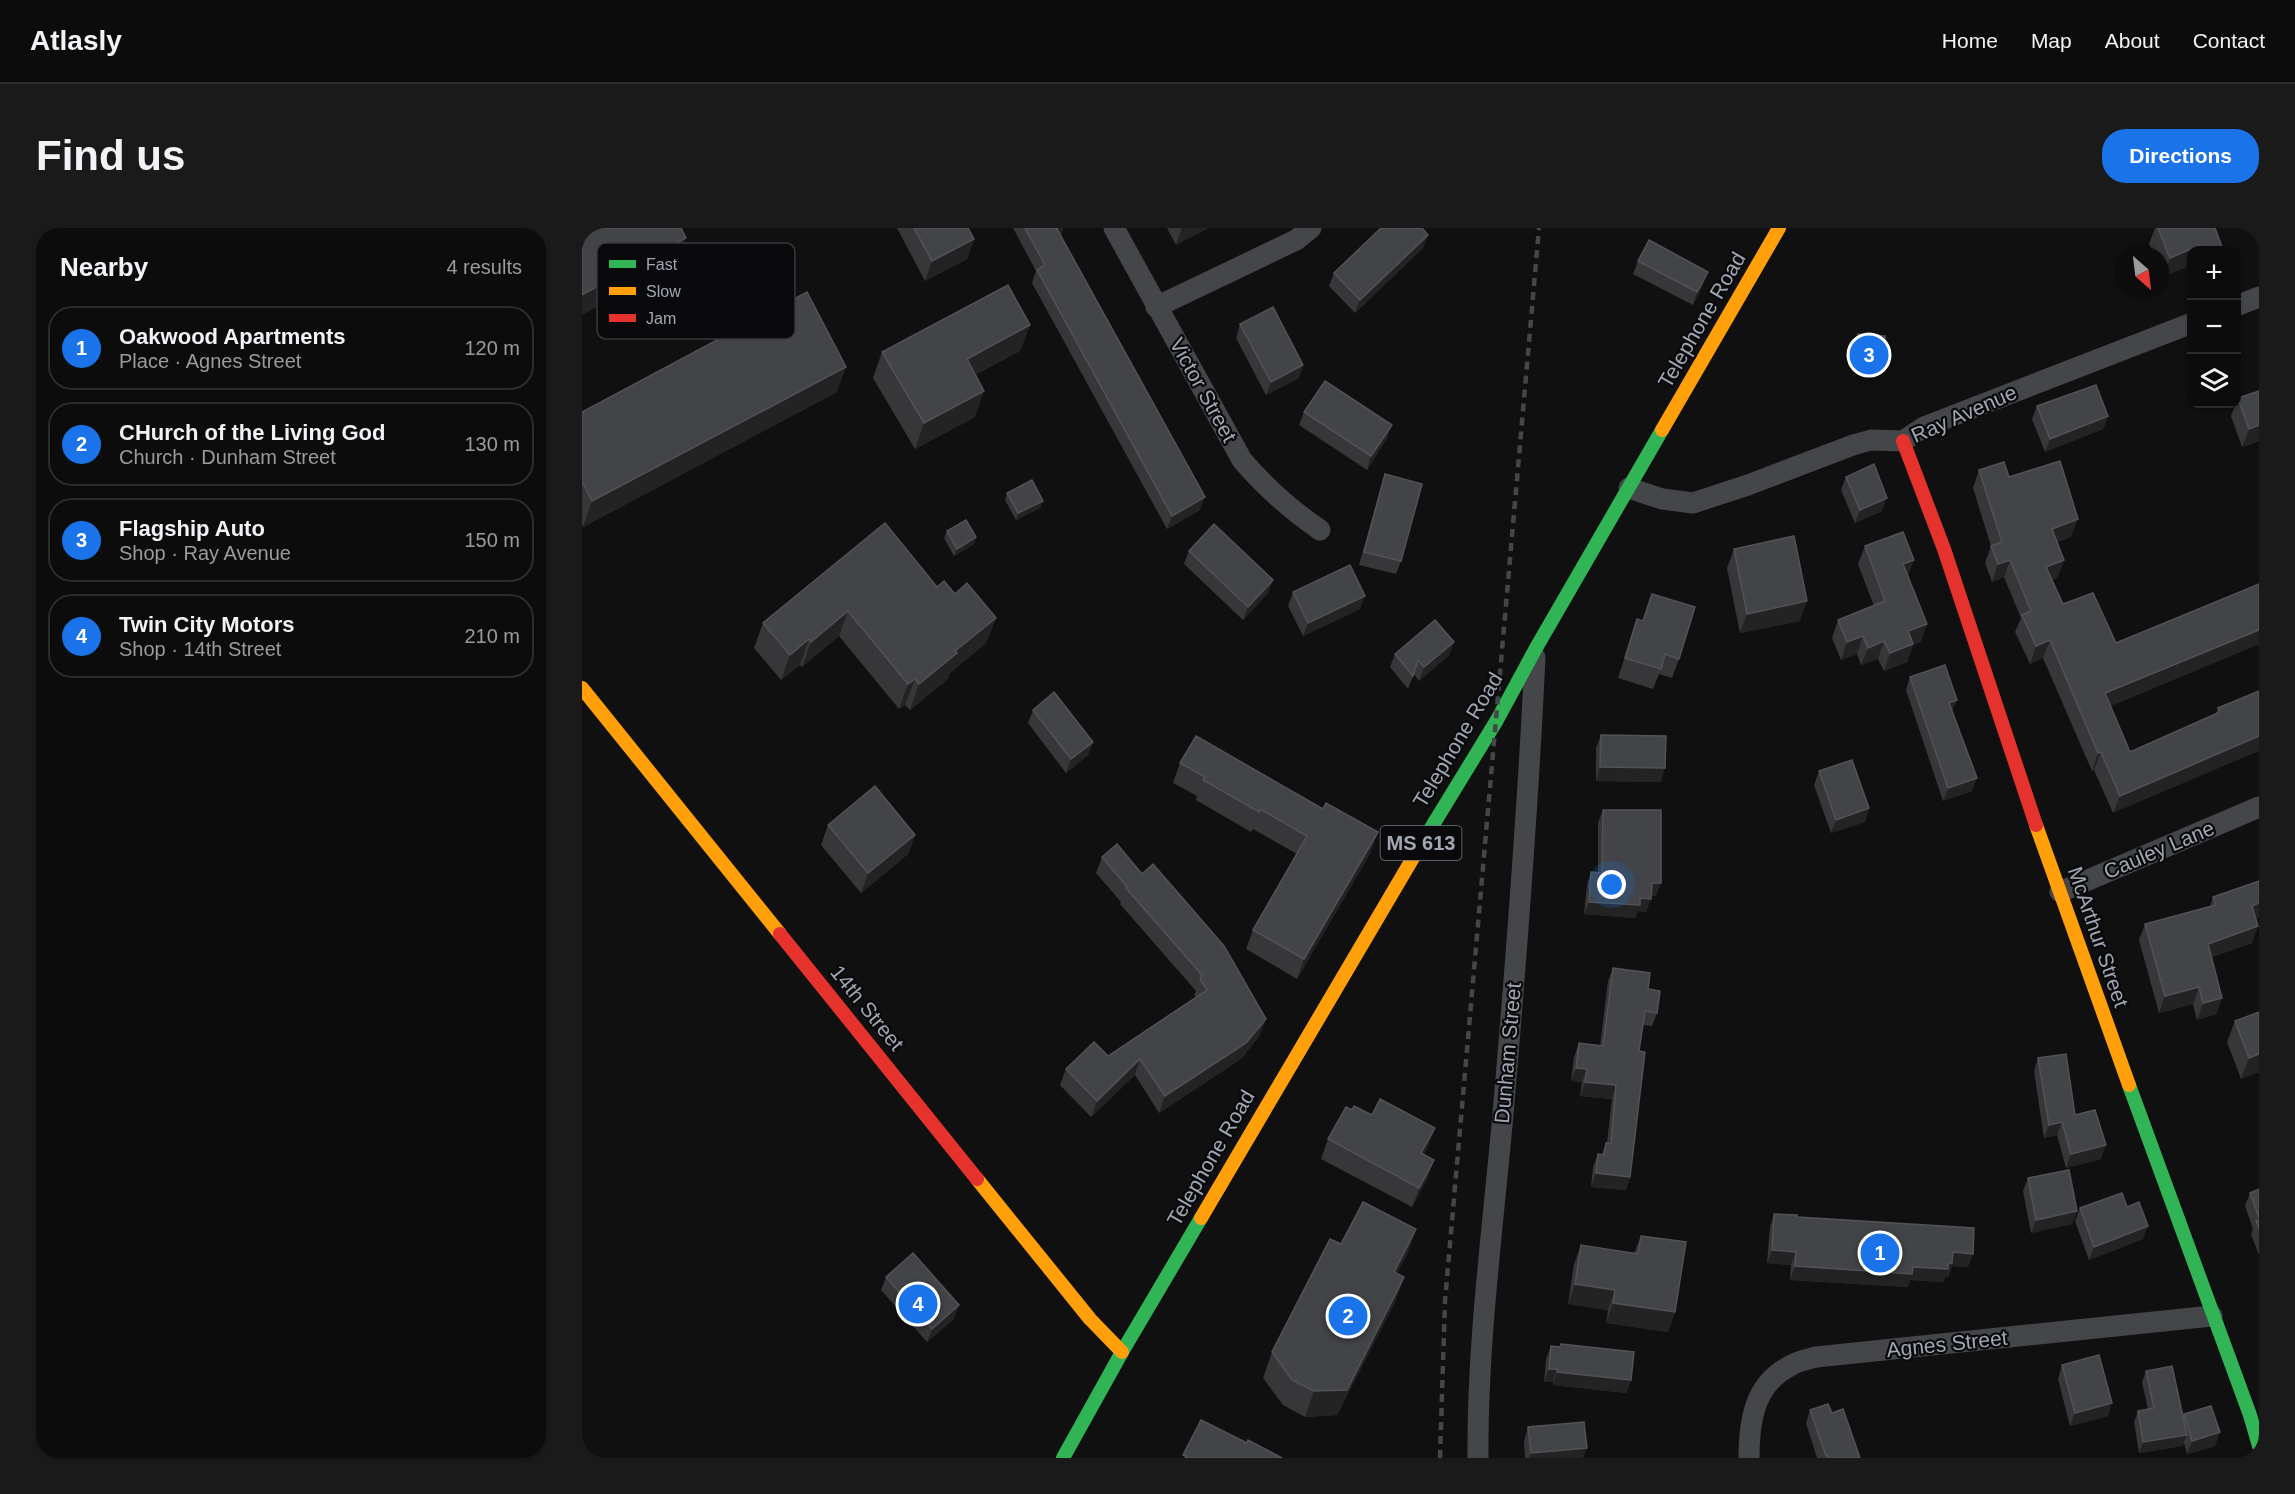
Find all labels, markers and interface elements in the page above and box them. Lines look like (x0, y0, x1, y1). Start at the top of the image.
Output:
text: Atlasly (30, 25, 122, 56)
text: Home (1942, 29, 1998, 52)
text: Map (2031, 29, 2072, 52)
text: About (2105, 29, 2160, 52)
text: Contact (2193, 29, 2265, 52)
button: Directions (2102, 129, 2259, 183)
text: Find us (36, 132, 185, 179)
legend (597, 243, 795, 339)
north arrow (2115, 246, 2169, 300)
map controls (2187, 246, 2241, 408)
button: + (2187, 246, 2241, 300)
street label: Telephone Road (1653, 248, 1750, 392)
text: Nearby (60, 252, 148, 282)
text: 4 results (446, 256, 522, 278)
text: Fast (646, 256, 678, 273)
text: Slow (646, 283, 681, 300)
button: − (2187, 300, 2241, 354)
text: Jam (646, 310, 676, 327)
text: Oakwood Apartments (119, 324, 346, 349)
pin: 3 (1850, 332, 1888, 378)
street label: Victor Street (1165, 334, 1241, 446)
text: 1 (76, 337, 87, 359)
text: 120 m (464, 337, 520, 359)
text: Place · Agnes Street (119, 350, 301, 372)
button: layers (2187, 354, 2241, 408)
street label: Ray Avenue (1908, 380, 2020, 447)
text: CHurch of the Living God (119, 420, 385, 445)
text: 2 (76, 433, 87, 455)
text: 130 m (464, 433, 520, 455)
text: Church · Dunham Street (119, 446, 336, 468)
text: Flagship Auto (119, 516, 265, 541)
text: 3 (76, 529, 87, 551)
text: 150 m (464, 529, 520, 551)
text: Shop · Ray Avenue (119, 542, 291, 564)
text: Twin City Motors (119, 612, 295, 637)
text: 4 (76, 625, 87, 647)
text: 210 m (464, 625, 520, 647)
text: Shop · 14th Street (119, 638, 281, 660)
street label: Telephone Road (1408, 668, 1507, 811)
street label: Cauley Lane (2100, 816, 2218, 883)
road number: MS 613 (1380, 826, 1462, 860)
street label: McArthur Street (2064, 864, 2133, 1010)
your location (1597, 870, 1626, 899)
street label: 14th Street (826, 961, 909, 1055)
street label: Dunham Street (1490, 981, 1525, 1124)
street label: Telephone Road (1162, 1086, 1259, 1230)
pin: 1 (1860, 1230, 1900, 1276)
pin: 4 (898, 1282, 938, 1326)
pin: 2 (1328, 1294, 1368, 1338)
street label: Agnes Street (1885, 1326, 2009, 1361)

